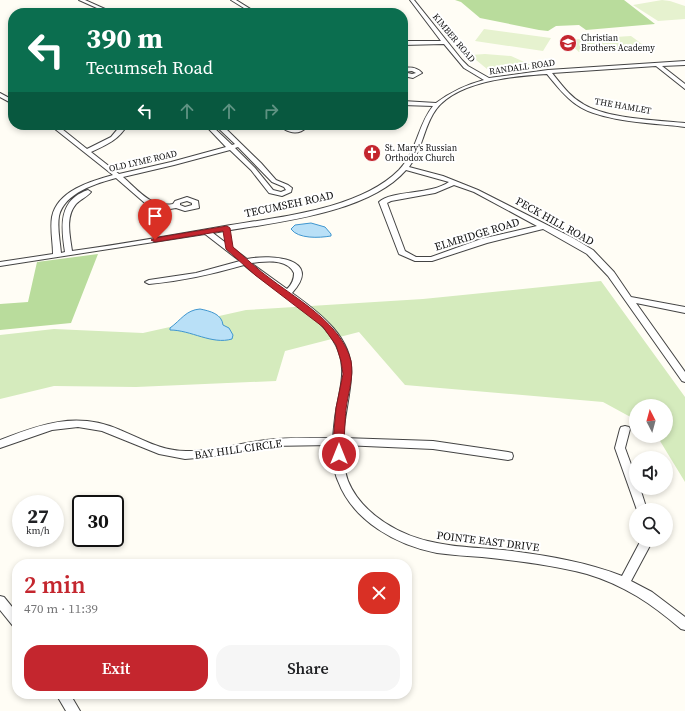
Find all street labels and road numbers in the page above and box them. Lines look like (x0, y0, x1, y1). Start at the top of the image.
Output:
street label: KIMBER ROAD (430, 11, 478, 65)
street label: RANDALL ROAD (488, 56, 556, 78)
street label: THE HAMLET (594, 95, 653, 117)
street label: OLD LYME ROAD (108, 147, 178, 175)
street label: TECUMSEH ROAD (243, 188, 335, 221)
street label: PECK HILL ROAD (513, 194, 597, 249)
street label: ELMRIDGE ROAD (433, 214, 522, 255)
street label: BAY HILL CIRCLE (193, 436, 283, 463)
street label: POINTE EAST DRIVE (436, 528, 540, 555)

